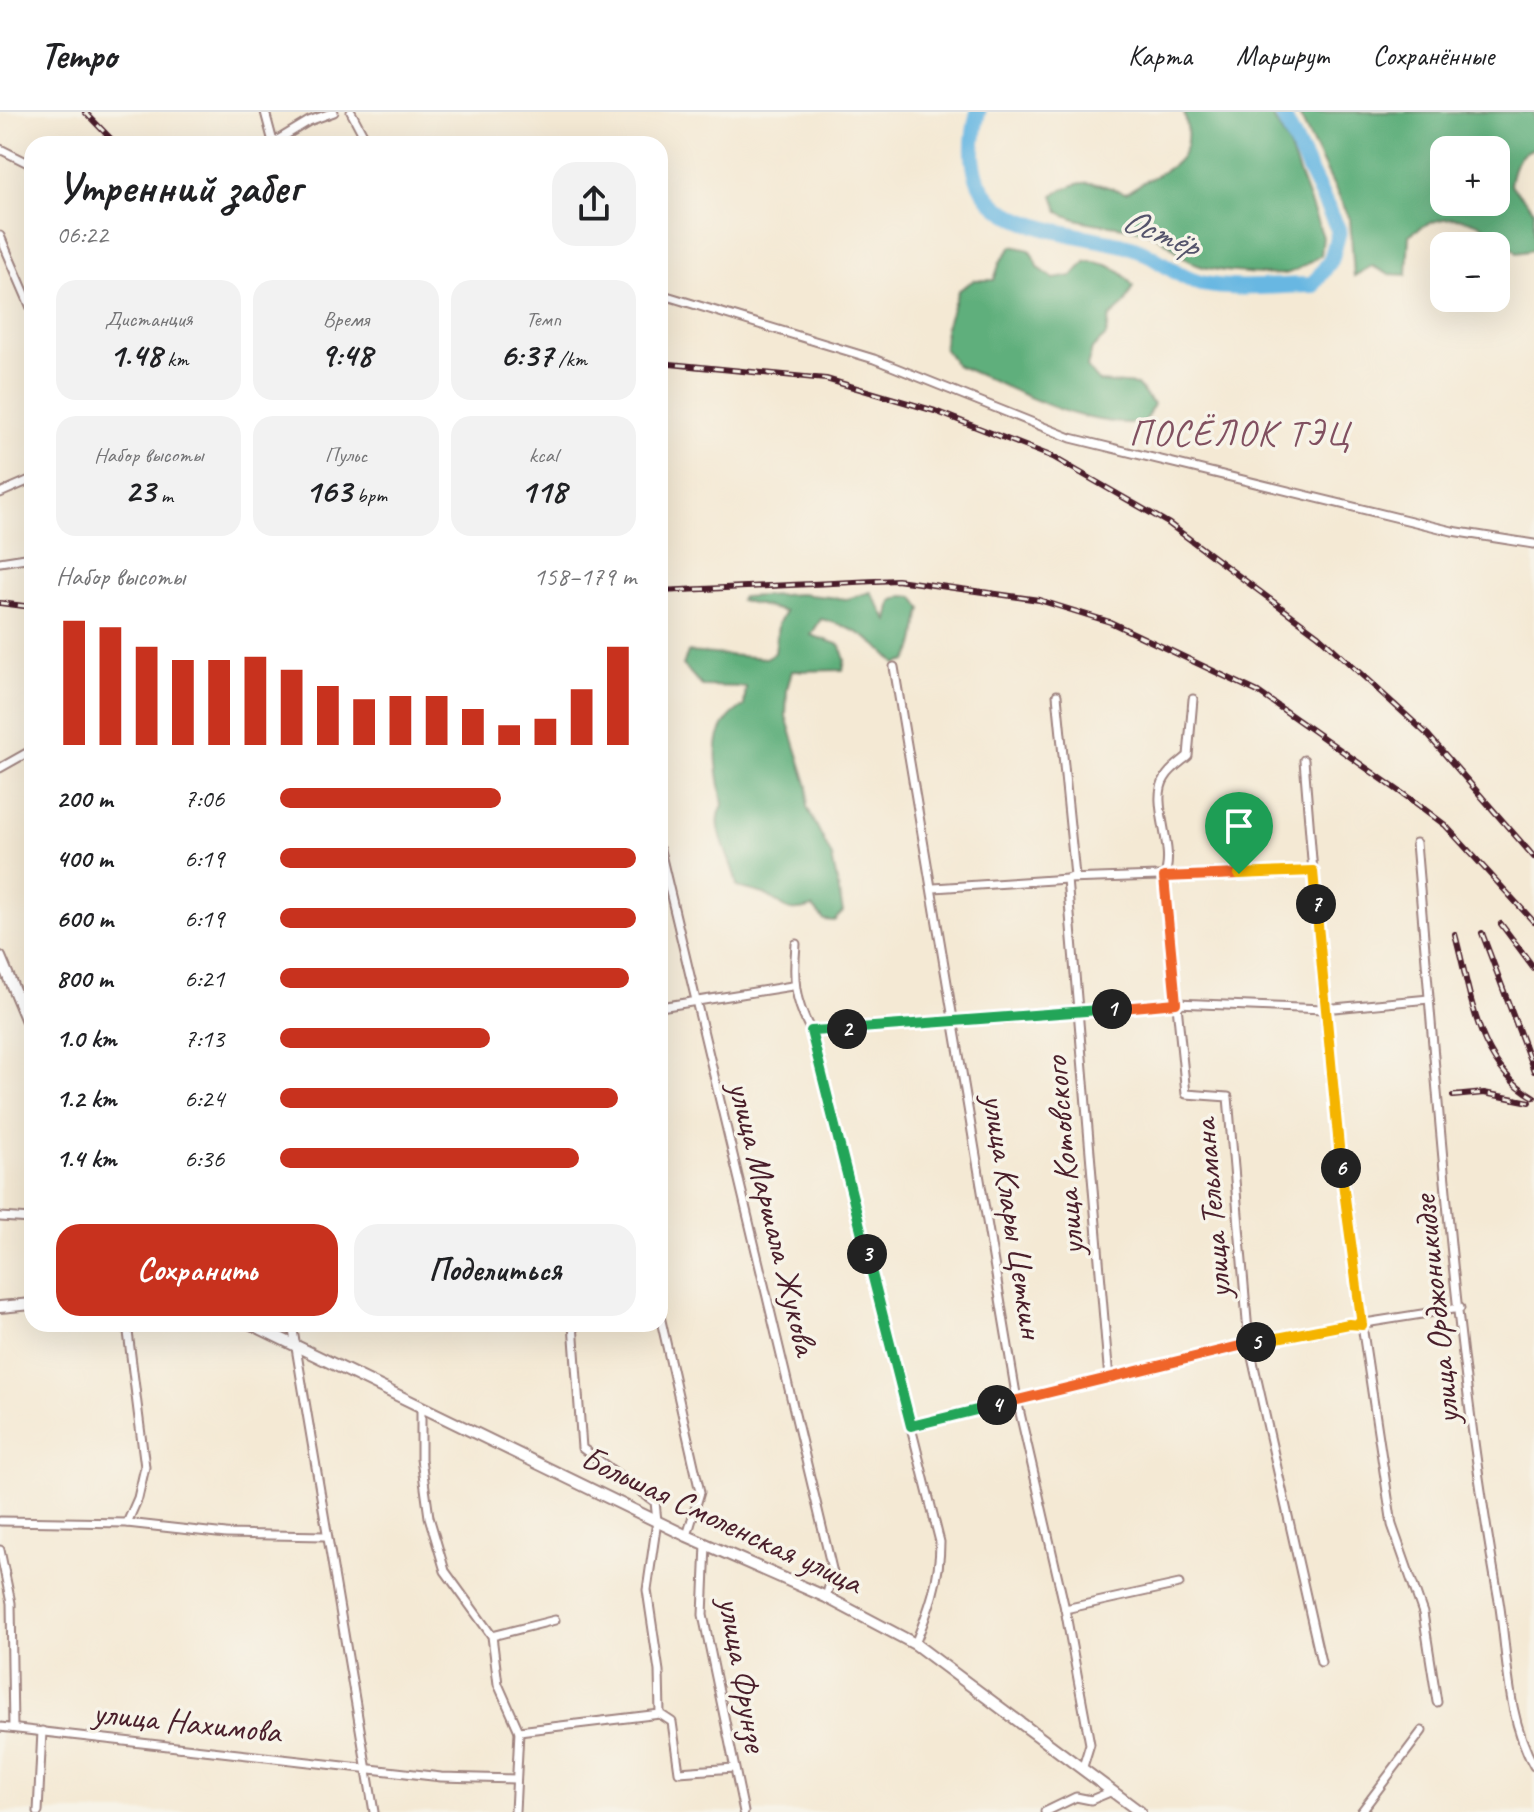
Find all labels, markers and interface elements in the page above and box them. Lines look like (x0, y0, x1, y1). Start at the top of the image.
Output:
text: Tempo (40, 32, 116, 79)
text: Карта (1128, 38, 1192, 73)
text: Маршрут (1236, 38, 1328, 73)
text: Сохранённые (1372, 38, 1494, 73)
map controls (1430, 136, 1510, 312)
button: + (1430, 136, 1510, 216)
text: Утренний забег (56, 160, 301, 215)
button: share (552, 162, 636, 246)
water label: Остёр (1116, 196, 1209, 270)
text: 06:22 (56, 218, 108, 251)
button: − (1430, 232, 1510, 312)
text: Дистанция (105, 305, 193, 333)
text: Время (323, 305, 369, 333)
text: Темп (526, 305, 561, 333)
text: 1.48 (109, 333, 162, 376)
text: 9:48 (320, 333, 372, 376)
text: 6:37 (500, 333, 553, 376)
text: km (162, 345, 188, 373)
text: /km (553, 345, 587, 373)
district label: ПОСЁЛОК ТЭЦ (1129, 410, 1353, 456)
text: Набор высоты (94, 441, 203, 469)
text: Пульс (325, 441, 367, 469)
text: kcal (529, 441, 558, 469)
text: 23 (125, 469, 155, 512)
text: 163 (305, 469, 352, 512)
text: 118 (520, 469, 566, 512)
text: m (155, 481, 173, 509)
text: bpm (352, 481, 387, 509)
text: Набор высоты (56, 560, 185, 593)
text: 158–179 m (533, 560, 636, 593)
text: 200 m (56, 782, 112, 815)
text: 7:06 (184, 782, 224, 815)
pin (1205, 792, 1273, 874)
icon: arrive (1217, 804, 1261, 848)
text: 400 m (56, 842, 112, 875)
text: 6:19 (184, 842, 224, 875)
pin: 7 (1296, 884, 1336, 924)
text: 7 (1311, 890, 1321, 918)
text: 600 m (56, 902, 113, 935)
text: 6:19 (184, 902, 224, 935)
text: 800 m (56, 962, 112, 995)
text: 6:21 (184, 962, 224, 995)
pin: 1 (1092, 989, 1132, 1029)
text: 1 (1107, 995, 1117, 1023)
pin: 2 (827, 1009, 867, 1049)
text: 2 (842, 1015, 852, 1043)
text: 1.0 km (56, 1022, 116, 1055)
text: 7:13 (184, 1022, 224, 1055)
street label: улица Котовского (1033, 1053, 1094, 1259)
street label: улица Маршала Жукова (718, 1075, 829, 1362)
text: 1.2 km (56, 1082, 116, 1115)
text: 6:24 (184, 1082, 224, 1115)
street label: улица Клары Цеткин (973, 1089, 1054, 1344)
street label: улица Тельмана (1182, 1114, 1241, 1302)
text: 1.4 km (56, 1142, 116, 1175)
text: 6:36 (184, 1142, 224, 1175)
pin: 6 (1321, 1148, 1361, 1188)
text: 6 (1336, 1154, 1346, 1182)
street label: улица Орджоникидзе (1402, 1190, 1469, 1428)
button: Сохранить (56, 1224, 338, 1316)
button: Поделиться (354, 1224, 636, 1316)
pin: 3 (847, 1234, 887, 1274)
text: 3 (862, 1240, 872, 1268)
pin: 5 (1236, 1322, 1276, 1362)
text: 5 (1251, 1328, 1261, 1356)
pin: 4 (977, 1385, 1017, 1425)
text: 4 (992, 1391, 1002, 1419)
street label: Большая Смоленская улица (574, 1435, 871, 1604)
street label: улица Фрунзе (708, 1592, 779, 1756)
street label: улица Нахимова (89, 1690, 285, 1753)

